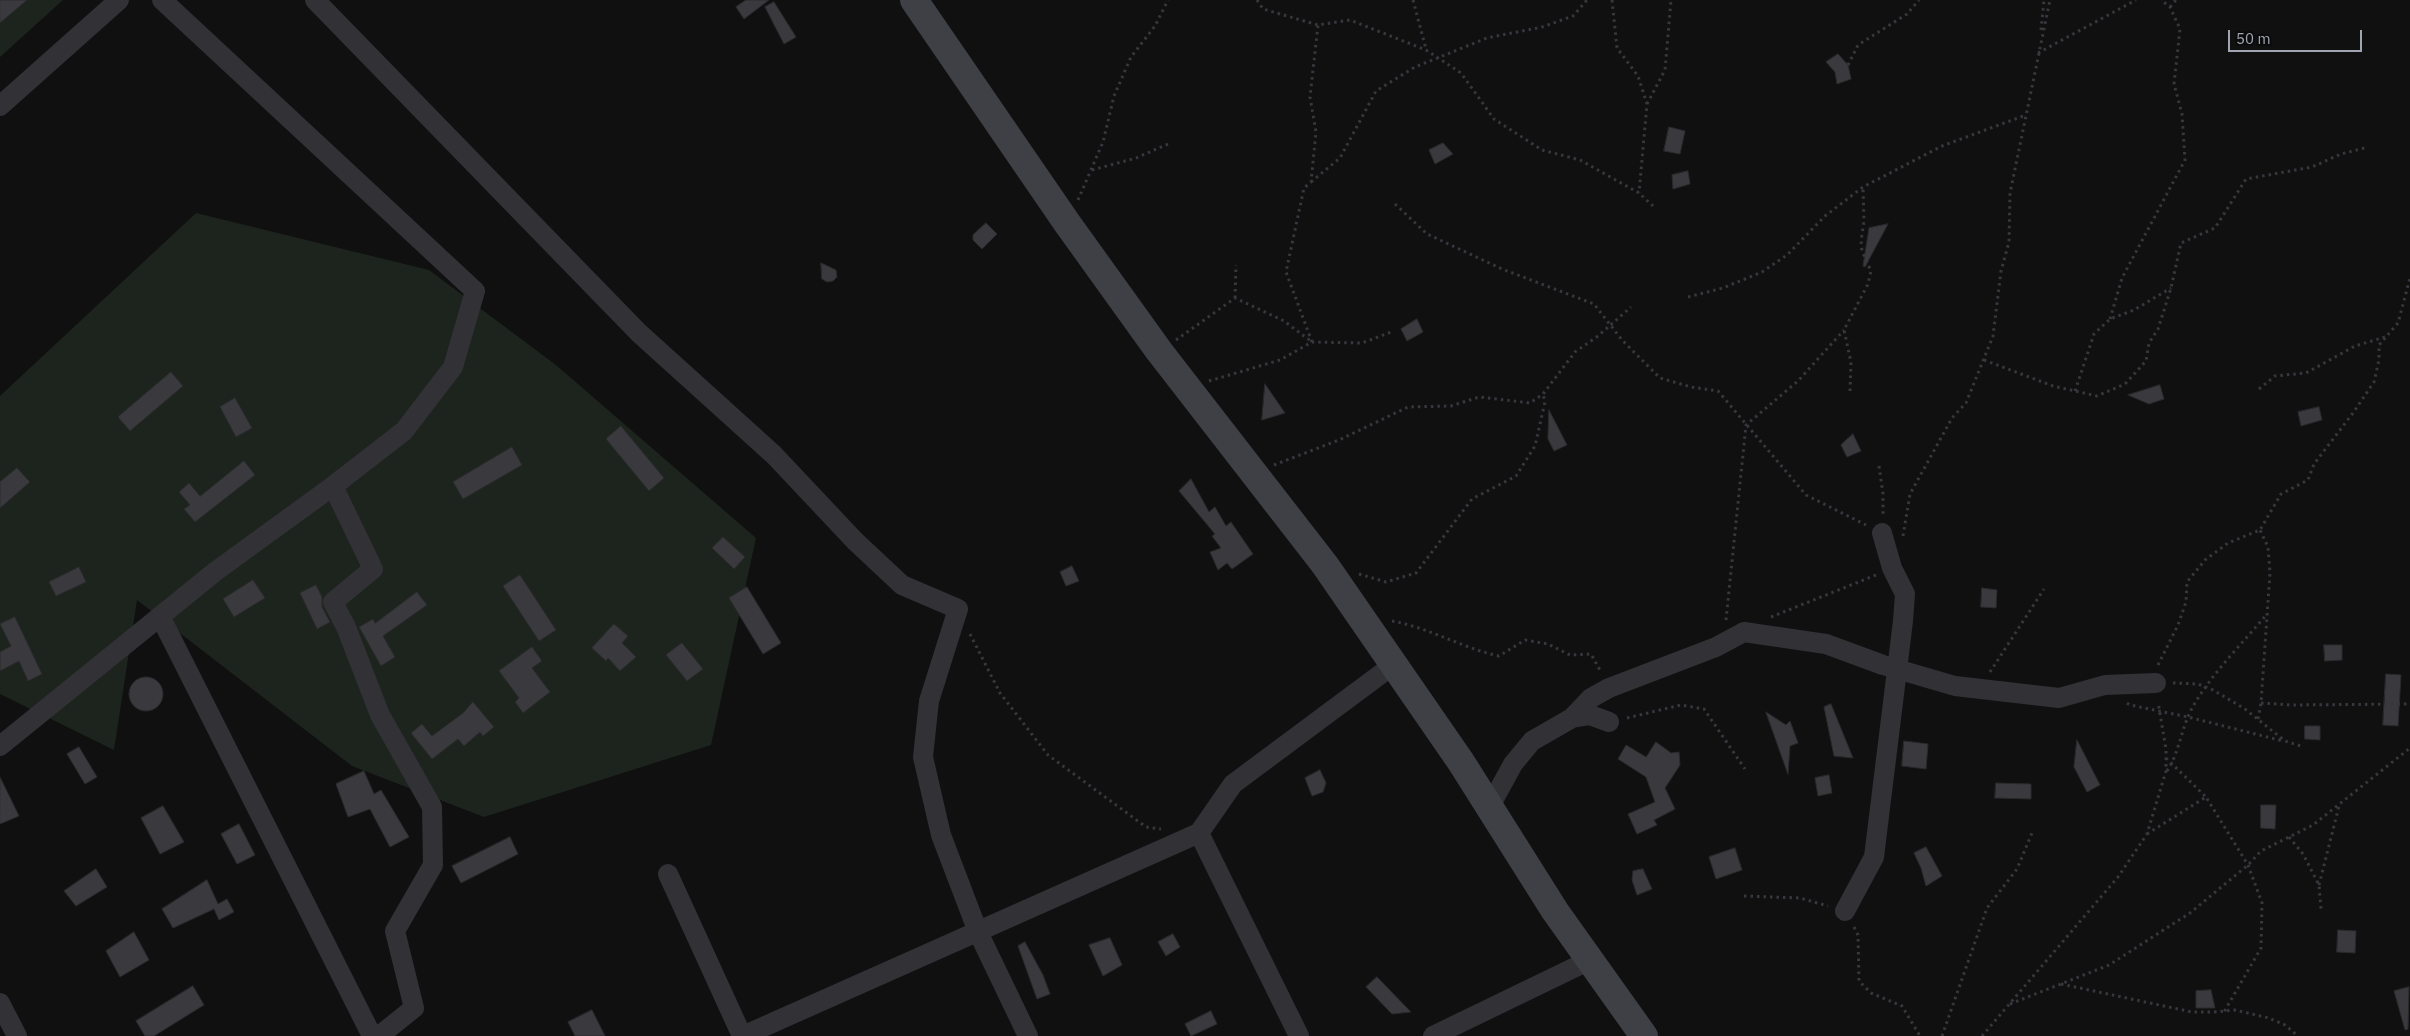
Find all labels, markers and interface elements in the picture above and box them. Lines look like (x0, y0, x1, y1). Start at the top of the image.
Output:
scale bar (2230, 20, 2364, 52)
text: 50 m (2236, 29, 2271, 48)

